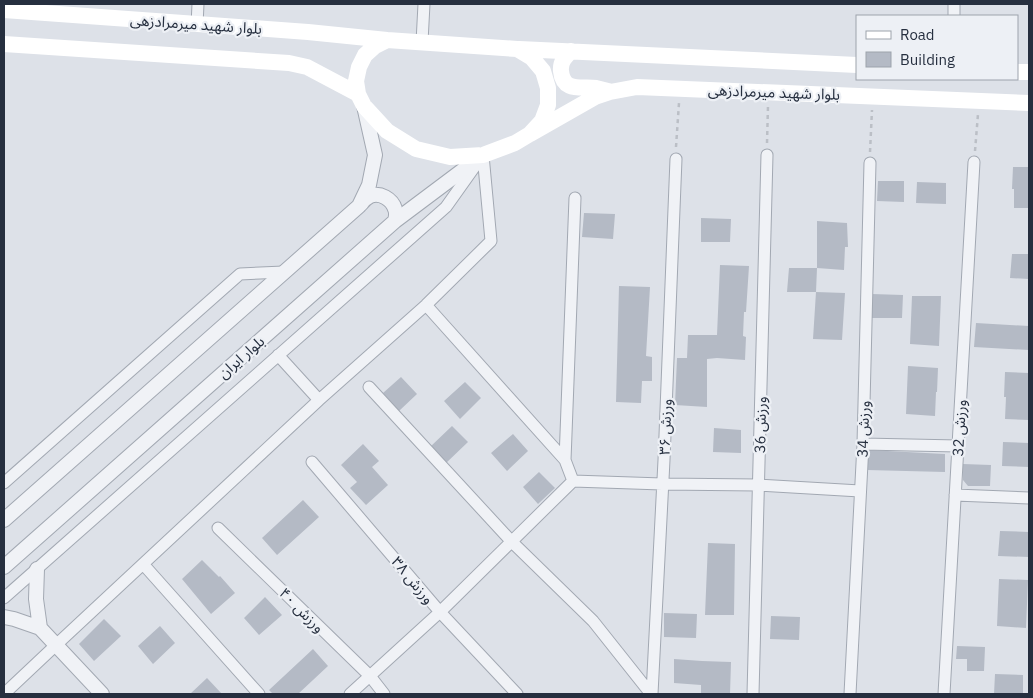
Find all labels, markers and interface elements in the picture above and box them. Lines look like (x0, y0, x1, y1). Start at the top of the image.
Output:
street label: بلوار شهید میرمرادزهی (129, 10, 263, 38)
legend (856, 15, 1018, 80)
text: Road (900, 25, 935, 44)
text: Building (900, 50, 955, 69)
street label: بلوار شهید میرمرادزهی (708, 80, 840, 104)
street label: بلوار ایران (214, 332, 268, 382)
street label: ورزش 36 (750, 396, 770, 454)
street label: ورزش ۳۶ (655, 399, 675, 455)
street label: ورزش 32 (948, 399, 970, 457)
street label: ورزش 34 (853, 400, 873, 458)
street label: ورزش ۳۸ (388, 552, 438, 608)
street label: ورزش ۴۰ (275, 583, 329, 637)

